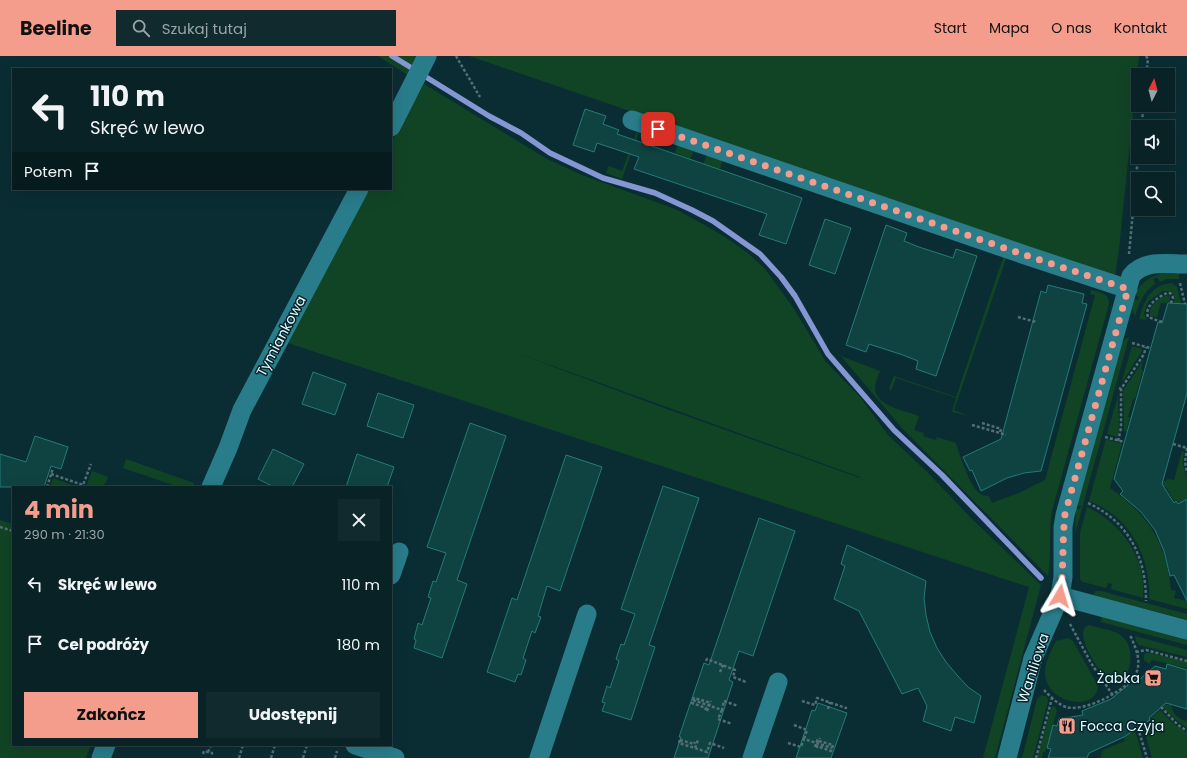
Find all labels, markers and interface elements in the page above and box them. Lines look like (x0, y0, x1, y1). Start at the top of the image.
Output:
search box (116, 10, 396, 46)
text: Beeline (20, 15, 92, 42)
icon: search (130, 17, 152, 39)
text: Szukaj tutaj (162, 18, 247, 39)
text: Start (934, 18, 967, 38)
text: Mapa (989, 18, 1029, 38)
text: O nas (1051, 18, 1092, 38)
text: Kontakt (1114, 18, 1167, 38)
north arrow (1131, 68, 1175, 112)
map controls (1131, 68, 1175, 216)
text: 110 m (90, 77, 165, 116)
icon: left (24, 84, 76, 136)
pin (641, 112, 675, 146)
text: Skręć w lewo (90, 115, 205, 140)
icon: arrive (647, 118, 669, 140)
button: sound (1131, 120, 1175, 164)
icon: arrive (81, 160, 103, 182)
text: Potem (24, 161, 73, 182)
button: search (1131, 172, 1175, 216)
street label: Tymiankowa (251, 292, 311, 380)
text: 4 min (24, 493, 94, 526)
button: close (338, 499, 380, 541)
text: 290 m · 21:30 (24, 525, 105, 544)
icon: left (24, 573, 46, 595)
text: Skręć w lewo (58, 574, 157, 595)
text: 110 m (342, 574, 380, 595)
position arrow (1039, 575, 1081, 617)
street label: Waniliowa (1012, 631, 1054, 705)
icon: arrive (24, 633, 46, 655)
text: Cel podróży (58, 634, 149, 655)
text: 180 m (337, 634, 380, 655)
place label: Żabka (1097, 668, 1140, 688)
supermarket icon: Żabka (1143, 668, 1163, 688)
button: Zakończ (24, 692, 198, 738)
button: Udostępnij (206, 692, 380, 738)
restaurant icon: Focca Czyja (1057, 716, 1077, 736)
place label: Focca Czyja (1080, 716, 1164, 736)

